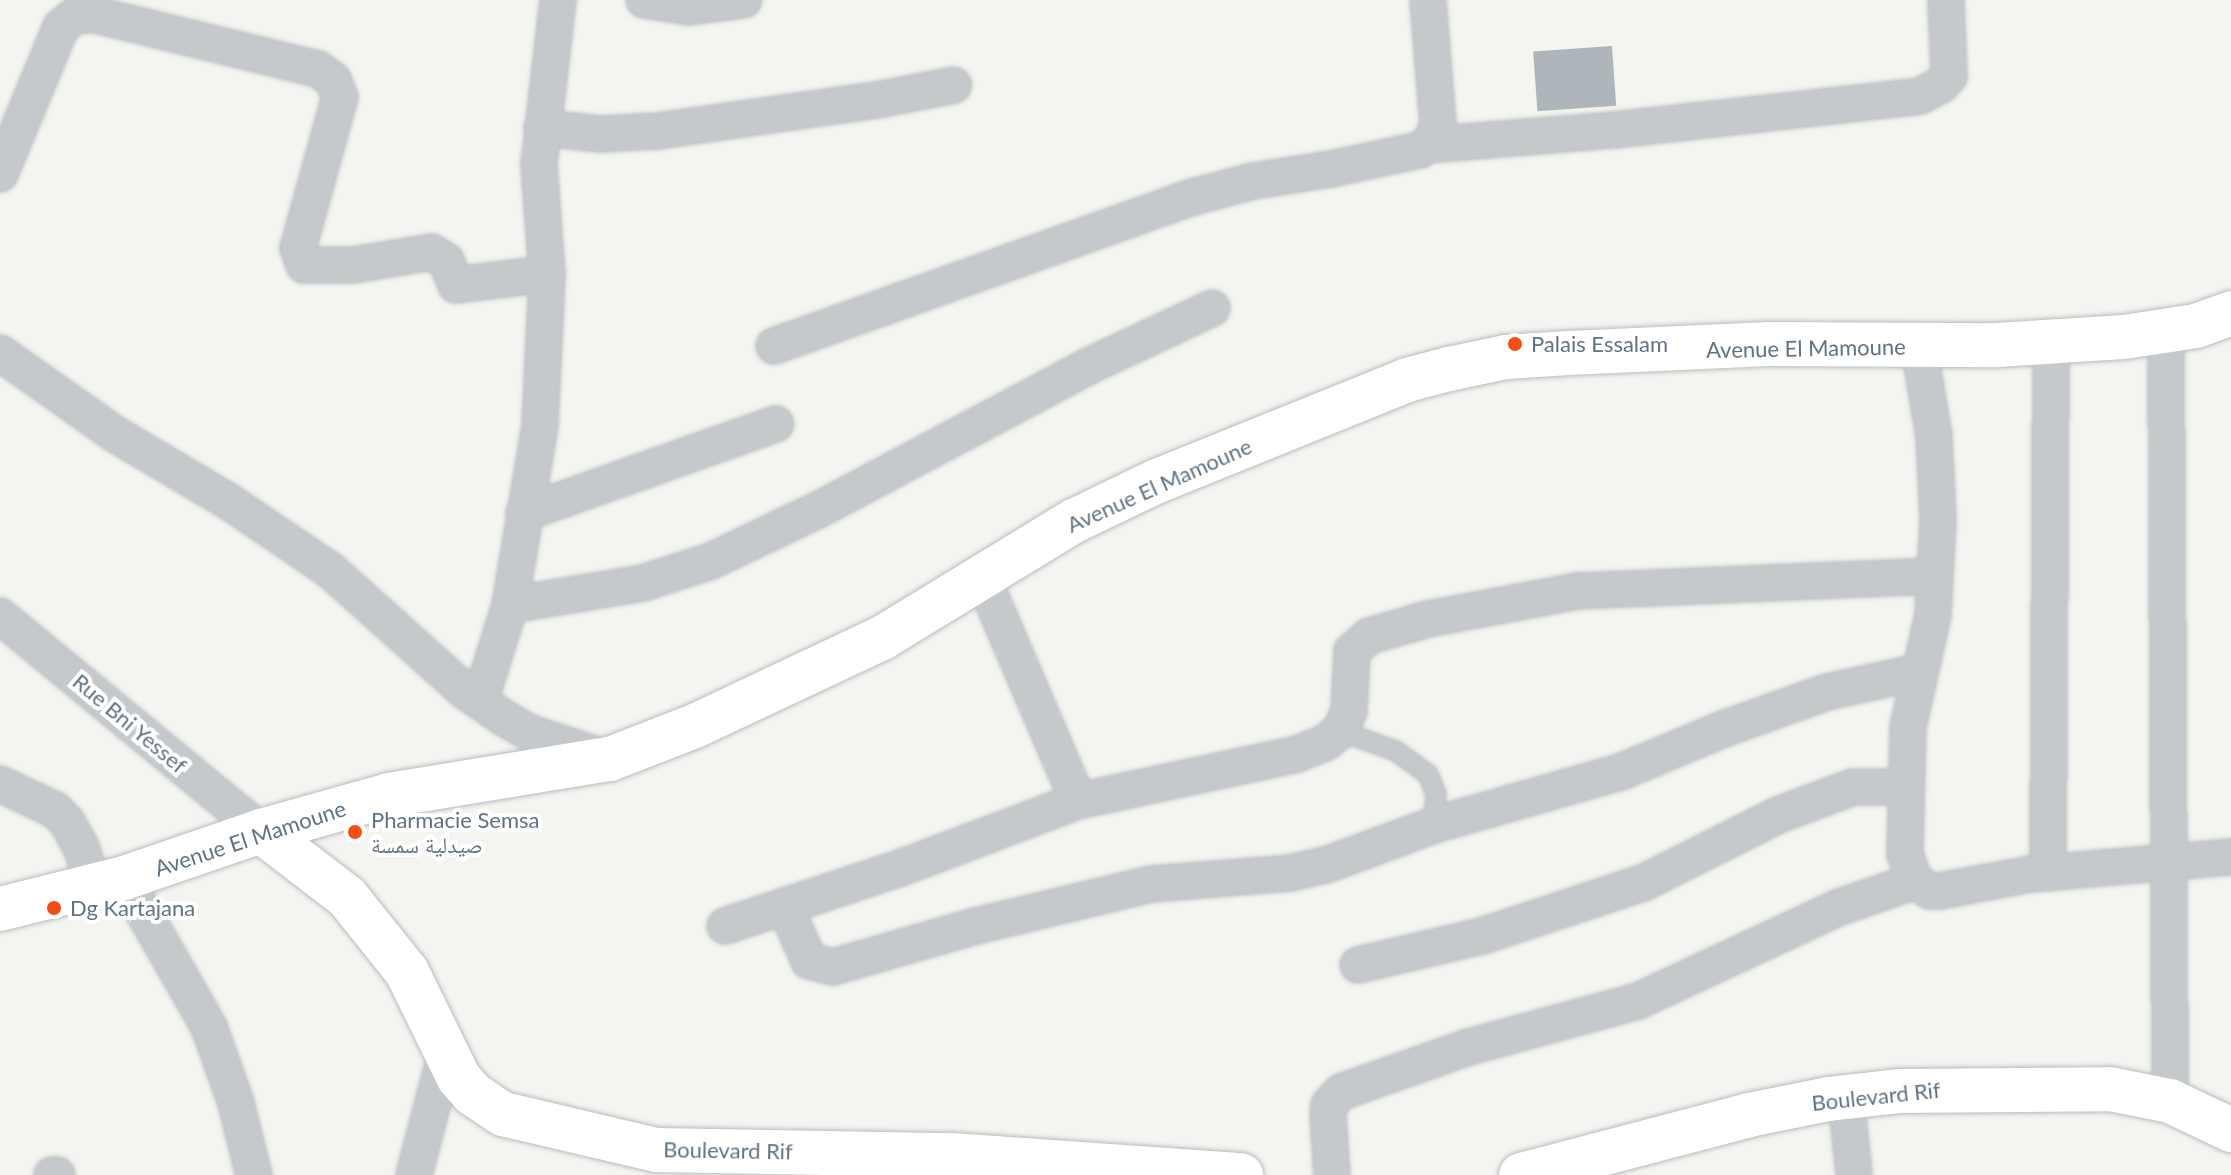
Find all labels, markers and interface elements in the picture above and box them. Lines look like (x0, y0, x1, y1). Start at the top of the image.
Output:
place label: Palais Essalam (1531, 331, 1668, 357)
street label: Avenue El Mamoune (1706, 333, 1906, 363)
marker: Palais Essalam (1506, 335, 1524, 353)
street label: Avenue El Mamoune (1062, 432, 1256, 538)
street label: Rue Bni Yessef (67, 668, 193, 778)
street label: Avenue El Mamoune (151, 795, 349, 881)
place label: Pharmacie Semsa صيدلية سمسة (371, 806, 539, 858)
marker: Pharmacie Semsa صيدلية سمسة (346, 823, 364, 841)
place label: Dg Kartajana (70, 895, 195, 921)
marker: Dg Kartajana (45, 899, 63, 917)
street label: Boulevard Rif (1810, 1076, 1942, 1116)
street label: Boulevard Rif (663, 1136, 793, 1164)

